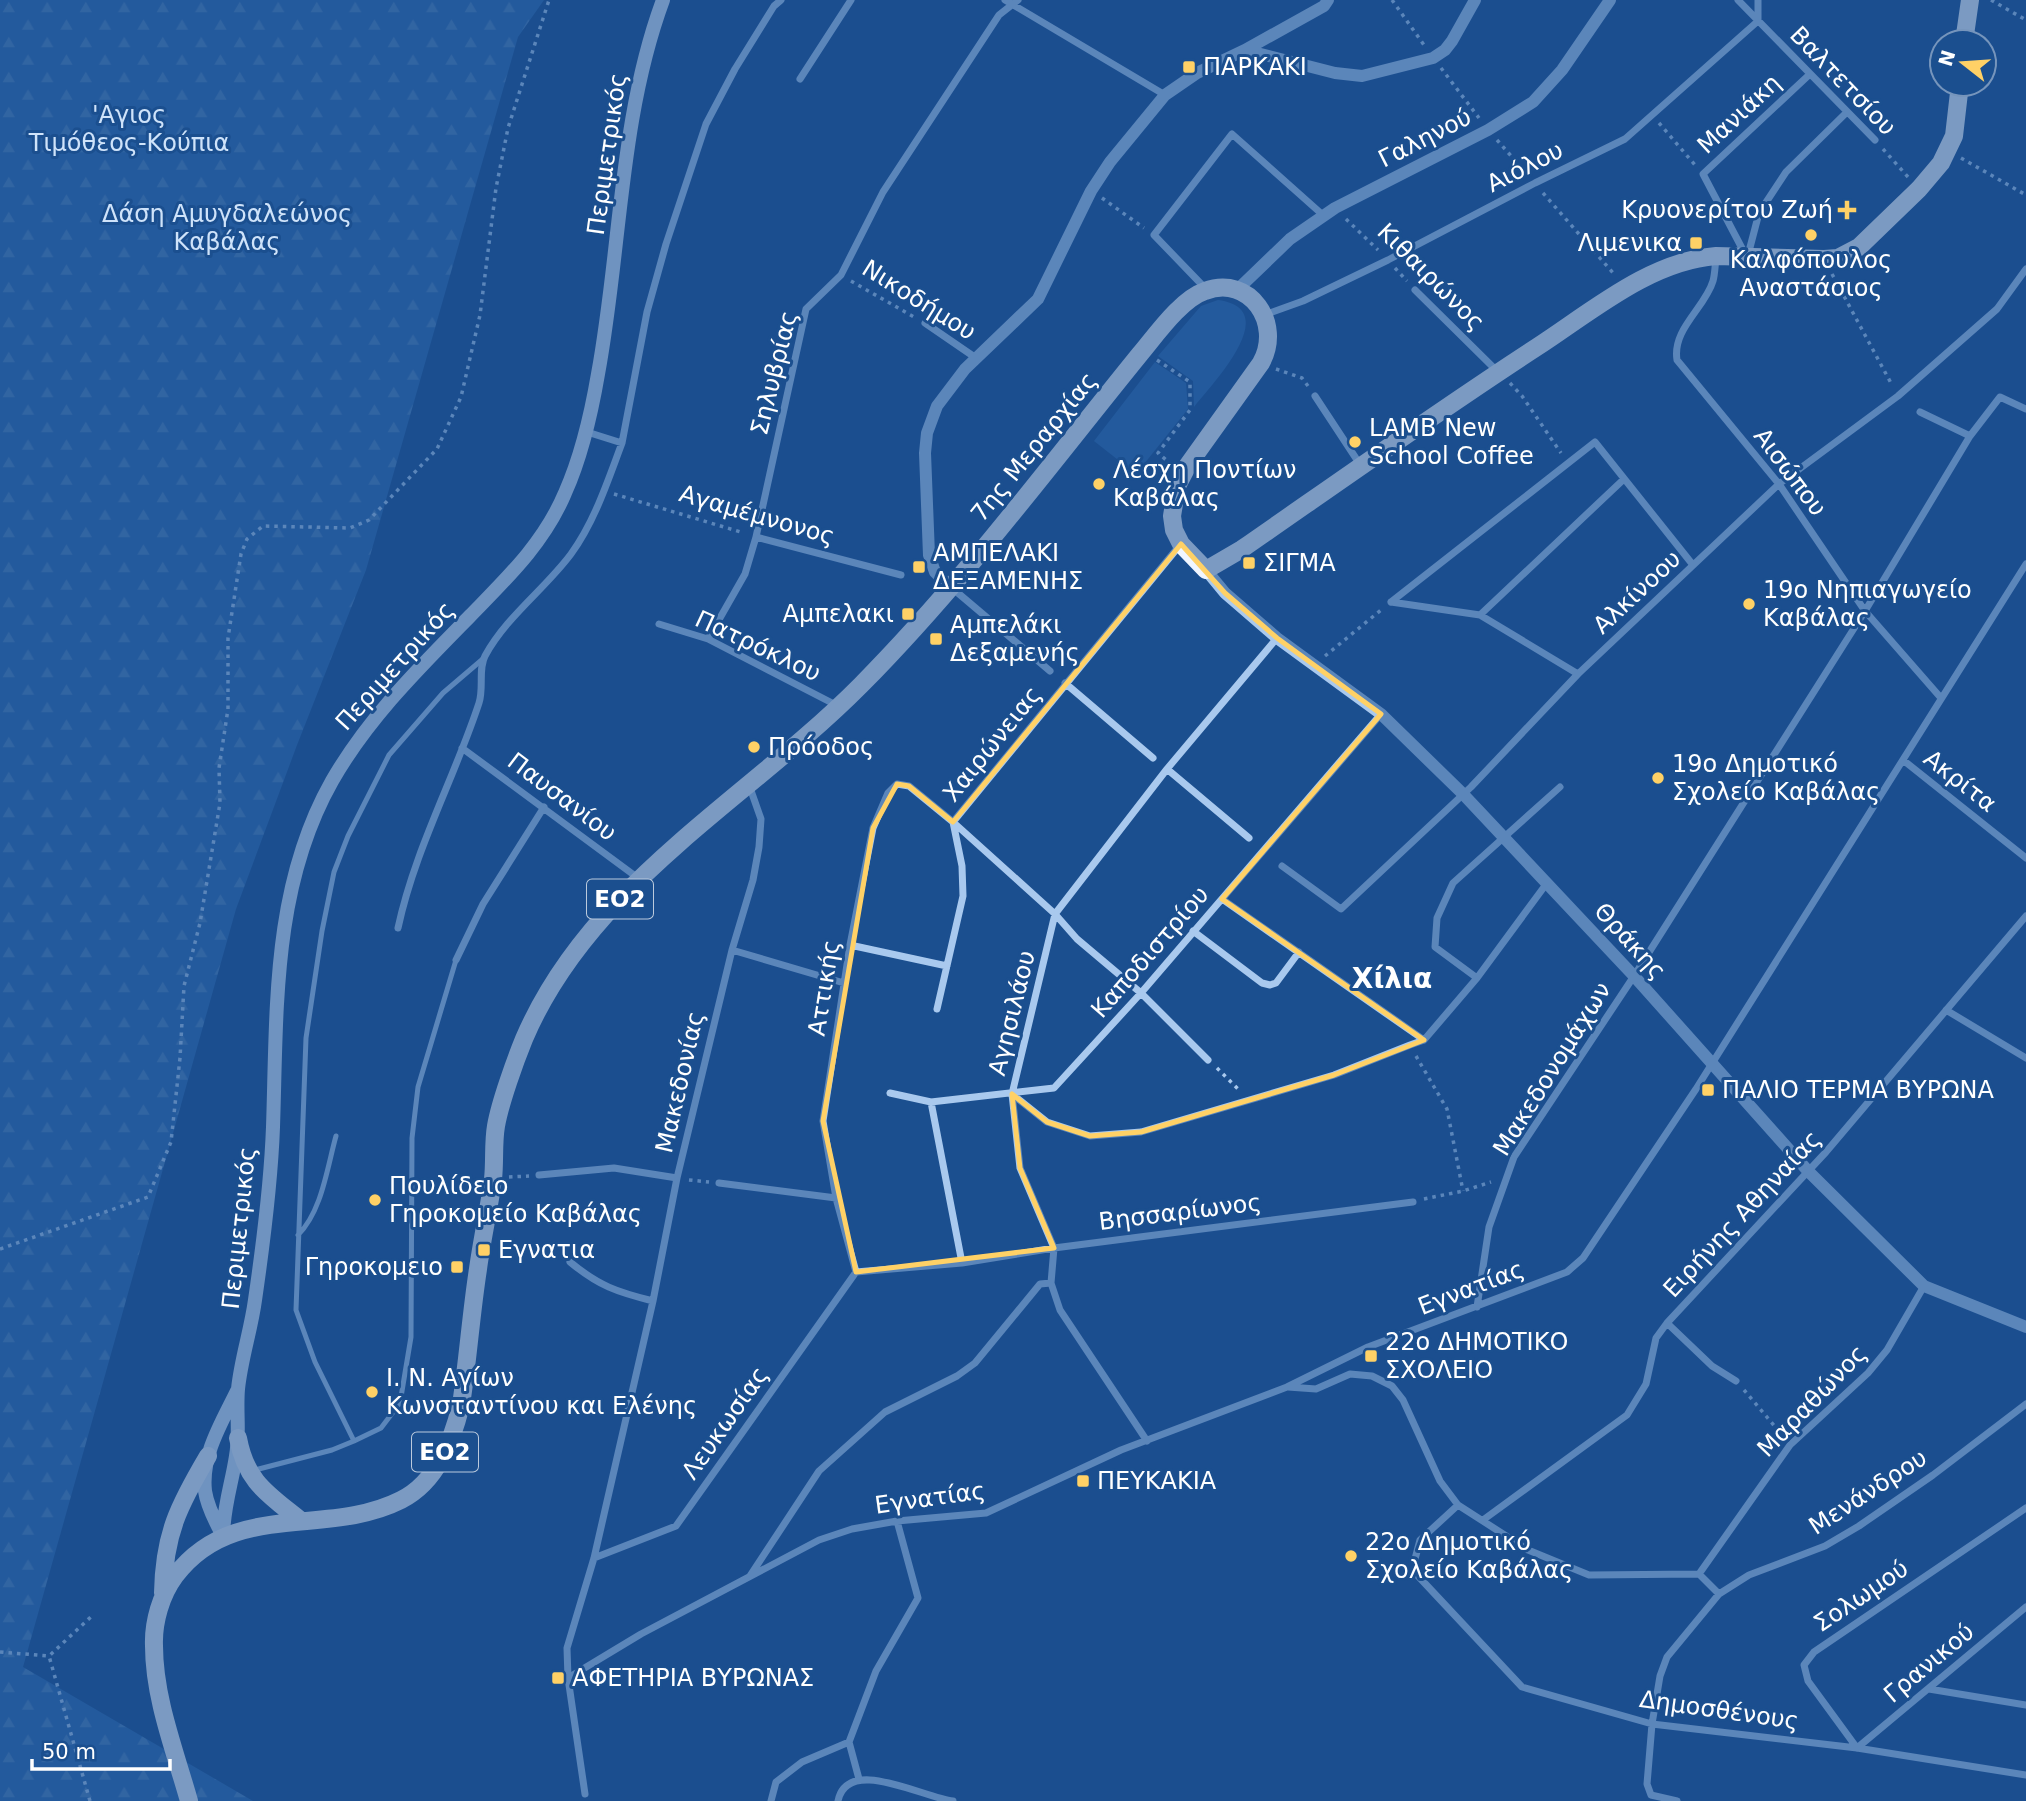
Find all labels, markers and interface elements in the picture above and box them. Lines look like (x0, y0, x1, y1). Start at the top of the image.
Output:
street label: Βαλτετσίου (1784, 21, 1902, 141)
north arrow (1928, 28, 1998, 98)
text: N (1934, 47, 1960, 69)
place label: ΠΑΡΚΑΚΙ (1203, 53, 1307, 81)
marker: ΠΑΡΚΑΚΙ (1181, 59, 1197, 75)
street label: Μανιάκη (1692, 69, 1786, 159)
street label: Περιμετρικός (582, 71, 632, 237)
park label: 'Αγιος Τιμόθεος-Κούπια (28, 101, 229, 157)
street label: Γαληνού (1374, 103, 1476, 173)
street label: Αιόλου (1482, 136, 1568, 198)
place label: Κρυονερίτου Ζωή (1621, 196, 1833, 224)
park label: Δάση Αμυγδαλεώνος Καβάλας (102, 200, 352, 256)
marker: Κρυονερίτου Ζωή (1839, 202, 1855, 218)
street label: Κιθαιρώνος (1372, 218, 1490, 336)
marker: Καλφόπουλος Αναστάσιος (1803, 227, 1819, 243)
place label: Λιμενικα (1578, 229, 1682, 257)
marker: Λιμενικα (1688, 235, 1704, 251)
place label: Καλφόπουλος Αναστάσιος (1730, 246, 1892, 302)
street label: Νικοδήμου (857, 254, 981, 346)
street label: Σηλυβρίας (745, 308, 803, 438)
street label: 7ης Μεραρχίας (965, 367, 1103, 527)
place label: LAMB New School Coffee (1369, 414, 1534, 470)
street label: Αισώπου (1748, 422, 1832, 522)
marker: LAMB New School Coffee (1347, 434, 1363, 450)
place label: Λέσχη Ποντίων Καβάλας (1113, 456, 1297, 512)
marker: Λέσχη Ποντίων Καβάλας (1091, 476, 1107, 492)
street label: Αγαμέμνονος (676, 479, 838, 551)
place label: ΑΜΠΕΛΑΚΙ ΔΕΞΑΜΕΝΗΣ (933, 539, 1083, 595)
street label: Αλκίνοου (1587, 544, 1687, 640)
place label: ΣΙΓΜΑ (1263, 549, 1336, 577)
marker: ΣΙΓΜΑ (1241, 555, 1257, 571)
marker: ΑΜΠΕΛΑΚΙ ΔΕΞΑΜΕΝΗΣ (911, 559, 927, 575)
place label: 19ο Νηπιαγωγείο Καβάλας (1763, 576, 1972, 632)
street label: Περιμετρικός (330, 596, 460, 736)
marker: 19ο Νηπιαγωγείο Καβάλας (1741, 596, 1757, 612)
place label: Αμπελακι (783, 600, 894, 628)
street label: Πατρόκλου (691, 605, 825, 687)
marker: Αμπελακι (900, 606, 916, 622)
place label: Αμπελάκι Δεξαμενής (950, 611, 1080, 667)
marker: Αμπελάκι Δεξαμενής (928, 631, 944, 647)
street label: Χαιρώνειας (937, 681, 1047, 807)
place label: Πρόοδος (768, 733, 874, 761)
marker: Πρόοδος (746, 739, 762, 755)
street label: Ακρίτα (1918, 744, 2002, 818)
street label: Παυσανίου (502, 747, 622, 847)
place label: 19ο Δημοτικό Σχολείο Καβάλας (1672, 750, 1880, 806)
marker: 19ο Δημοτικό Σχολείο Καβάλας (1650, 770, 1666, 786)
road number: ΕΟ2 (587, 879, 653, 918)
street label: Καποδιστρίου (1085, 881, 1215, 1023)
street label: Θράκης (1588, 897, 1672, 985)
street label: Αττικής (803, 938, 845, 1038)
street label: Αγησιλάου (983, 948, 1041, 1078)
district label: Χίλια (1352, 962, 1432, 995)
street label: Μακεδονομάχων (1487, 977, 1617, 1161)
street label: Μακεδονίας (650, 1008, 710, 1156)
place label: ΠΑΛΙΟ ΤΕΡΜΑ ΒΥΡΩΝΑ (1722, 1076, 1994, 1104)
marker: ΠΑΛΙΟ ΤΕΡΜΑ ΒΥΡΩΝΑ (1700, 1082, 1716, 1098)
street label: Ειρήνης Αθηναίας (1658, 1125, 1826, 1303)
street label: Περιμετρικός (217, 1145, 261, 1311)
place label: Πουλίδειο Γηροκομείο Καβάλας (389, 1172, 642, 1228)
street label: Βησσαρίωνος (1097, 1188, 1263, 1236)
marker: Πουλίδειο Γηροκομείο Καβάλας (367, 1192, 383, 1208)
place label: Εγνατια (498, 1236, 595, 1264)
marker: Εγνατια (476, 1242, 492, 1258)
place label: Γηροκομειο (305, 1253, 443, 1281)
street label: Εγνατίας (1414, 1255, 1528, 1321)
marker: Γηροκομειο (449, 1259, 465, 1275)
place label: 22ο ΔΗΜΟΤΙΚΟ ΣΧΟΛΕΙΟ (1385, 1328, 1568, 1384)
street label: Μαραθώνος (1752, 1339, 1872, 1463)
marker: 22ο ΔΗΜΟΤΙΚΟ ΣΧΟΛΕΙΟ (1363, 1348, 1379, 1364)
street label: Λευκωσίας (676, 1361, 774, 1485)
place label: Ι. Ν. Αγίων Κωνσταντίνου και Ελένης (386, 1364, 697, 1420)
marker: Ι. Ν. Αγίων Κωνσταντίνου και Ελένης (364, 1384, 380, 1400)
road number: ΕΟ2 (412, 1432, 478, 1471)
street label: Μενάνδρου (1804, 1444, 1932, 1540)
place label: ΠΕΥΚΑΚΙΑ (1097, 1467, 1217, 1495)
marker: ΠΕΥΚΑΚΙΑ (1075, 1473, 1091, 1489)
street label: Εγνατίας (873, 1476, 987, 1520)
place label: 22ο Δημοτικό Σχολείο Καβάλας (1365, 1528, 1573, 1584)
marker: 22ο Δημοτικό Σχολείο Καβάλας (1343, 1548, 1359, 1564)
street label: Σολωμού (1808, 1554, 1914, 1638)
street label: Γρανικού (1878, 1617, 1980, 1709)
place label: ΑΦΕΤΗΡΙΑ ΒΥΡΩΝΑΣ (572, 1664, 814, 1692)
marker: ΑΦΕΤΗΡΙΑ ΒΥΡΩΝΑΣ (550, 1670, 566, 1686)
street label: Δημοσθένους (1638, 1685, 1800, 1735)
scale bar (32, 1728, 170, 1772)
text: 50 m (42, 1740, 96, 1764)

